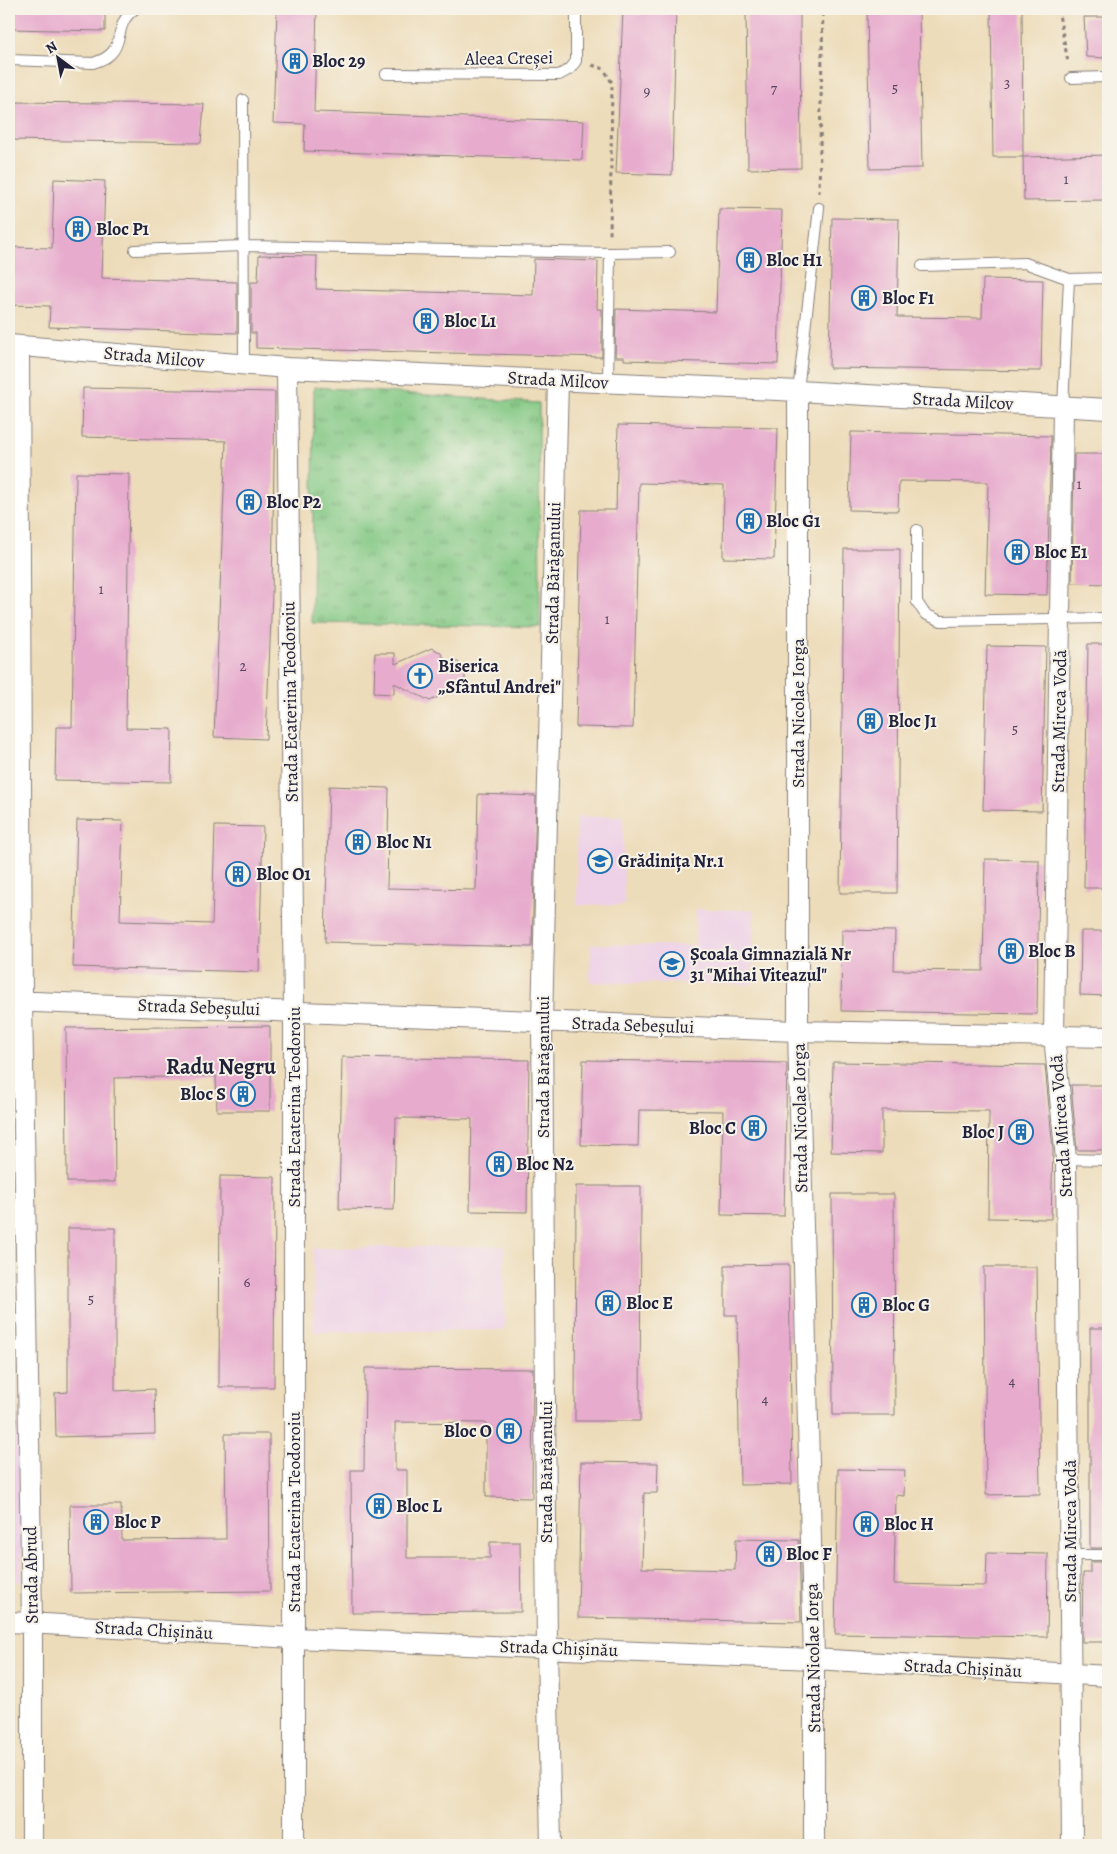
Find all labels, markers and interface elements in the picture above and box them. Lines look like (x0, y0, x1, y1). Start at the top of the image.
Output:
north arrow (32, 32, 82, 82)
text: N (42, 37, 61, 58)
street label: Aleea Creșei (463, 45, 554, 71)
building icon: Bloc 29 (282, 48, 308, 74)
place label: Bloc 29 (312, 49, 365, 73)
house number: 3 (1004, 73, 1010, 93)
house number: 5 (892, 78, 898, 98)
house number: 7 (771, 79, 778, 99)
house number: 9 (644, 81, 651, 101)
house number: 1 (1063, 169, 1069, 189)
building icon: Bloc P1 (65, 216, 91, 242)
place label: Bloc P1 (96, 217, 150, 241)
building icon: Bloc H1 (736, 247, 762, 273)
place label: Bloc H1 (766, 248, 823, 272)
building icon: Bloc F1 (851, 285, 877, 311)
place label: Bloc F1 (882, 286, 935, 310)
building icon: Bloc L1 (413, 308, 439, 334)
place label: Bloc L1 (444, 309, 497, 333)
street label: Strada Milcov (103, 341, 206, 373)
street label: Strada Milcov (507, 365, 610, 395)
street label: Strada Milcov (912, 386, 1015, 416)
house number: 1 (1076, 474, 1082, 494)
building icon: Bloc P2 (236, 489, 262, 515)
place label: Bloc P2 (266, 490, 322, 514)
street label: Strada Bărăganului (540, 502, 566, 644)
building icon: Bloc G1 (736, 508, 762, 534)
place label: Bloc G1 (766, 509, 821, 533)
building icon: Bloc E1 (1004, 539, 1030, 565)
place label: Bloc E1 (1034, 540, 1088, 564)
house number: 1 (98, 579, 104, 599)
street label: Strada Ecaterina Teodoroiu (276, 601, 304, 803)
house number: 1 (604, 609, 610, 629)
street label: Strada Nicolae Iorga (786, 637, 810, 788)
street label: Strada Mircea Vodă (1046, 649, 1072, 793)
place label: Biserica „Sfântul Andrei" (438, 654, 561, 699)
house number: 2 (239, 656, 247, 676)
church icon: Biserica „Sfântul Andrei" (407, 663, 433, 689)
building icon: Bloc J1 (857, 708, 883, 734)
place label: Bloc J1 (888, 709, 937, 733)
house number: 5 (1012, 719, 1018, 739)
building icon: Bloc N1 (345, 829, 371, 855)
place label: Bloc N1 (376, 830, 432, 854)
school or university icon: Grădinița Nr.1 (587, 848, 613, 874)
place label: Grădinița Nr.1 (618, 849, 725, 873)
building icon: Bloc O1 (225, 861, 251, 887)
place label: Bloc O1 (256, 862, 311, 886)
building icon: Bloc B (998, 938, 1024, 964)
place label: Bloc B (1028, 939, 1075, 963)
place label: Școala Gimnazială Nr 31 "Mihai Viteazul" (690, 942, 852, 987)
school or university icon: Școala Gimnazială Nr 31 "Mihai Viteazul" (659, 951, 685, 977)
street label: Strada Sebeșului (137, 993, 261, 1021)
street label: Strada Bărăganului (531, 996, 555, 1138)
street label: Strada Ecaterina Teodoroiu (282, 1006, 306, 1207)
street label: Strada Sebeșului (571, 1011, 695, 1039)
street label: Strada Nicolae Iorga (787, 1042, 813, 1193)
district label: Radu Negru (166, 1052, 277, 1082)
street label: Strada Mircea Vodă (1044, 1053, 1078, 1198)
building icon: Bloc S (230, 1081, 256, 1107)
place label: Bloc S (180, 1082, 226, 1106)
building icon: Bloc C (741, 1115, 767, 1141)
place label: Bloc C (689, 1116, 736, 1140)
building icon: Bloc J (1008, 1119, 1034, 1145)
place label: Bloc J (962, 1120, 1004, 1144)
building icon: Bloc N2 (486, 1151, 512, 1177)
place label: Bloc N2 (516, 1152, 574, 1176)
house number: 6 (244, 1272, 251, 1292)
house number: 5 (88, 1289, 94, 1309)
building icon: Bloc E (595, 1290, 621, 1316)
place label: Bloc E (626, 1291, 673, 1315)
building icon: Bloc G (851, 1292, 877, 1318)
place label: Bloc G (882, 1293, 930, 1317)
house number: 4 (1009, 1371, 1016, 1391)
house number: 4 (762, 1389, 769, 1409)
street label: Strada Bărăganului (534, 1401, 558, 1543)
street label: Strada Ecaterina Teodoroiu (282, 1411, 306, 1612)
building icon: Bloc O (496, 1418, 522, 1444)
place label: Bloc O (444, 1419, 492, 1443)
street label: Strada Mircea Vodă (1058, 1459, 1082, 1603)
building icon: Bloc L (366, 1493, 392, 1519)
place label: Bloc L (396, 1494, 442, 1518)
building icon: Bloc P (83, 1509, 109, 1535)
place label: Bloc P (114, 1510, 161, 1534)
building icon: Bloc H (853, 1511, 879, 1537)
place label: Bloc H (884, 1512, 934, 1536)
street label: Strada Abrud (18, 1526, 44, 1624)
building icon: Bloc F (756, 1541, 782, 1567)
place label: Bloc F (786, 1542, 832, 1566)
street label: Strada Nicolae Iorga (800, 1582, 826, 1733)
street label: Strada Chișinău (94, 1615, 214, 1645)
street label: Strada Chișinău (499, 1634, 619, 1662)
street label: Strada Chișinău (903, 1653, 1023, 1683)

